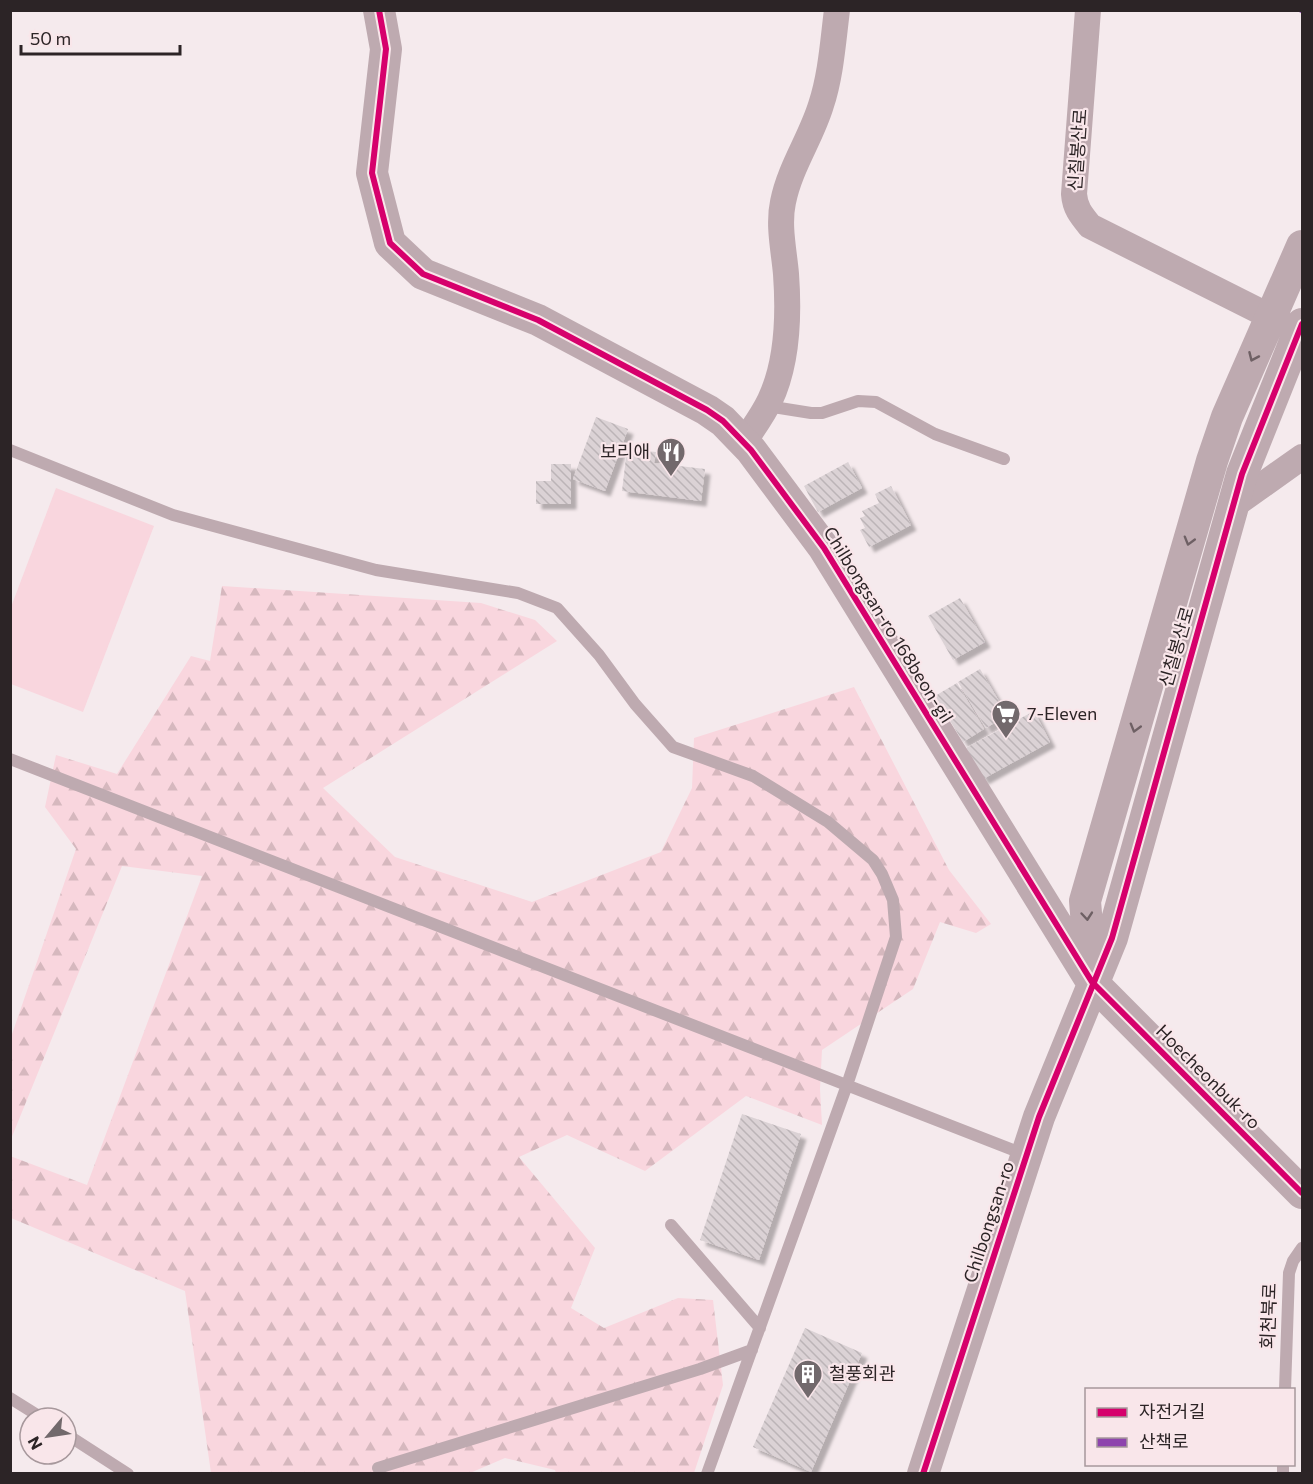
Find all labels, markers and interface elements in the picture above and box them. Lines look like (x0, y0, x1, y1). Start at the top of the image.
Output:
scale bar (21, 18, 180, 56)
text: 50 m (30, 27, 71, 49)
street label: 신칠봉산로 (1063, 108, 1091, 192)
one-way arrow (1249, 351, 1261, 362)
restaurant icon: 보리애 (655, 436, 687, 478)
place label: 보리애 (600, 440, 650, 462)
street label: Chilbongsan-ro 168beon-gil (819, 522, 958, 727)
one-way arrow (1184, 535, 1196, 546)
street label: 신칠봉산로 (1154, 604, 1198, 690)
supermarket icon: 7-Eleven (990, 698, 1022, 740)
place label: 7-Eleven (1027, 702, 1097, 724)
one-way arrow (1130, 722, 1142, 733)
one-way arrow (1080, 912, 1093, 921)
street label: Hoecheonbuk-ro (1152, 1019, 1266, 1133)
street label: Chilbongsan-ro (958, 1158, 1018, 1285)
street label: 회천북로 (1256, 1282, 1280, 1349)
building icon: 철풍회관 (792, 1358, 824, 1400)
place label: 철풍회관 (829, 1362, 896, 1384)
legend (1085, 1388, 1295, 1466)
text: 자전거길 (1139, 1400, 1205, 1422)
north arrow (18, 1406, 78, 1466)
text: 산책로 (1139, 1430, 1189, 1452)
text: N (23, 1434, 46, 1453)

